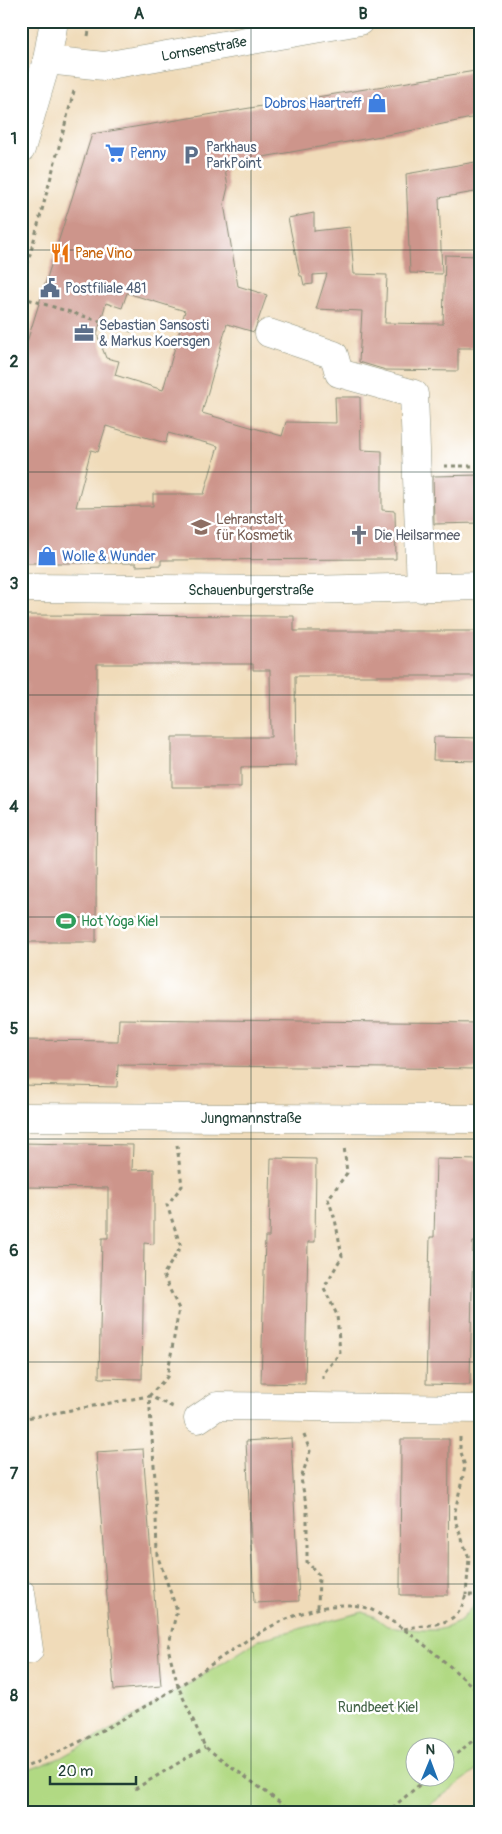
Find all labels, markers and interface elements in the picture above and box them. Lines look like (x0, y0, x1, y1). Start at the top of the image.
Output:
text: A (134, 4, 145, 24)
text: B (358, 4, 368, 24)
street label: Lornsenstraße (160, 33, 248, 65)
shop icon: Dobros Haartreff (366, 92, 388, 114)
place label: Dobros Haartreff (264, 95, 362, 112)
text: 1 (11, 129, 17, 149)
place label: Parkhaus ParkPoint (206, 139, 262, 172)
supermarket icon: Penny (104, 142, 126, 164)
parking icon: Parkhaus ParkPoint (180, 144, 202, 166)
place label: Penny (130, 145, 166, 162)
restaurant icon: Pane Vino (49, 242, 71, 264)
place label: Pane Vino (75, 245, 133, 262)
public building icon: Postfiliale 481 (39, 277, 61, 299)
place label: Postfiliale 481 (65, 280, 147, 297)
place label: Sebastian Sansosti & Markus Koersgen (99, 317, 210, 350)
office icon: Sebastian Sansosti & Markus Koersgen (73, 322, 95, 344)
text: 2 (10, 352, 19, 372)
place label: Lehranstalt für Kosmetik (216, 511, 293, 544)
school or university icon: Lehranstalt für Kosmetik (190, 516, 212, 538)
church icon: Die Heilsarmee (348, 524, 370, 546)
place label: Die Heilsarmee (374, 527, 460, 544)
shop icon: Wolle & Wunder (36, 545, 58, 567)
place label: Wolle & Wunder (62, 548, 156, 565)
text: 3 (10, 574, 19, 594)
street label: Schauenburgerstraße (188, 582, 314, 599)
text: 4 (9, 797, 19, 817)
sports icon: Hot Yoga Kiel (55, 910, 77, 932)
place label: Hot Yoga Kiel (81, 913, 158, 930)
text: 5 (10, 1019, 19, 1039)
street label: Jungmannstraße (201, 1110, 301, 1127)
text: 6 (9, 1241, 19, 1261)
text: 7 (10, 1464, 19, 1484)
text: 8 (10, 1686, 18, 1706)
park label: Rundbeet Kiel (338, 1699, 418, 1716)
north arrow (404, 1736, 454, 1786)
text: N (425, 1741, 435, 1758)
scale bar (50, 1754, 136, 1786)
text: 20 m (58, 1762, 93, 1781)

